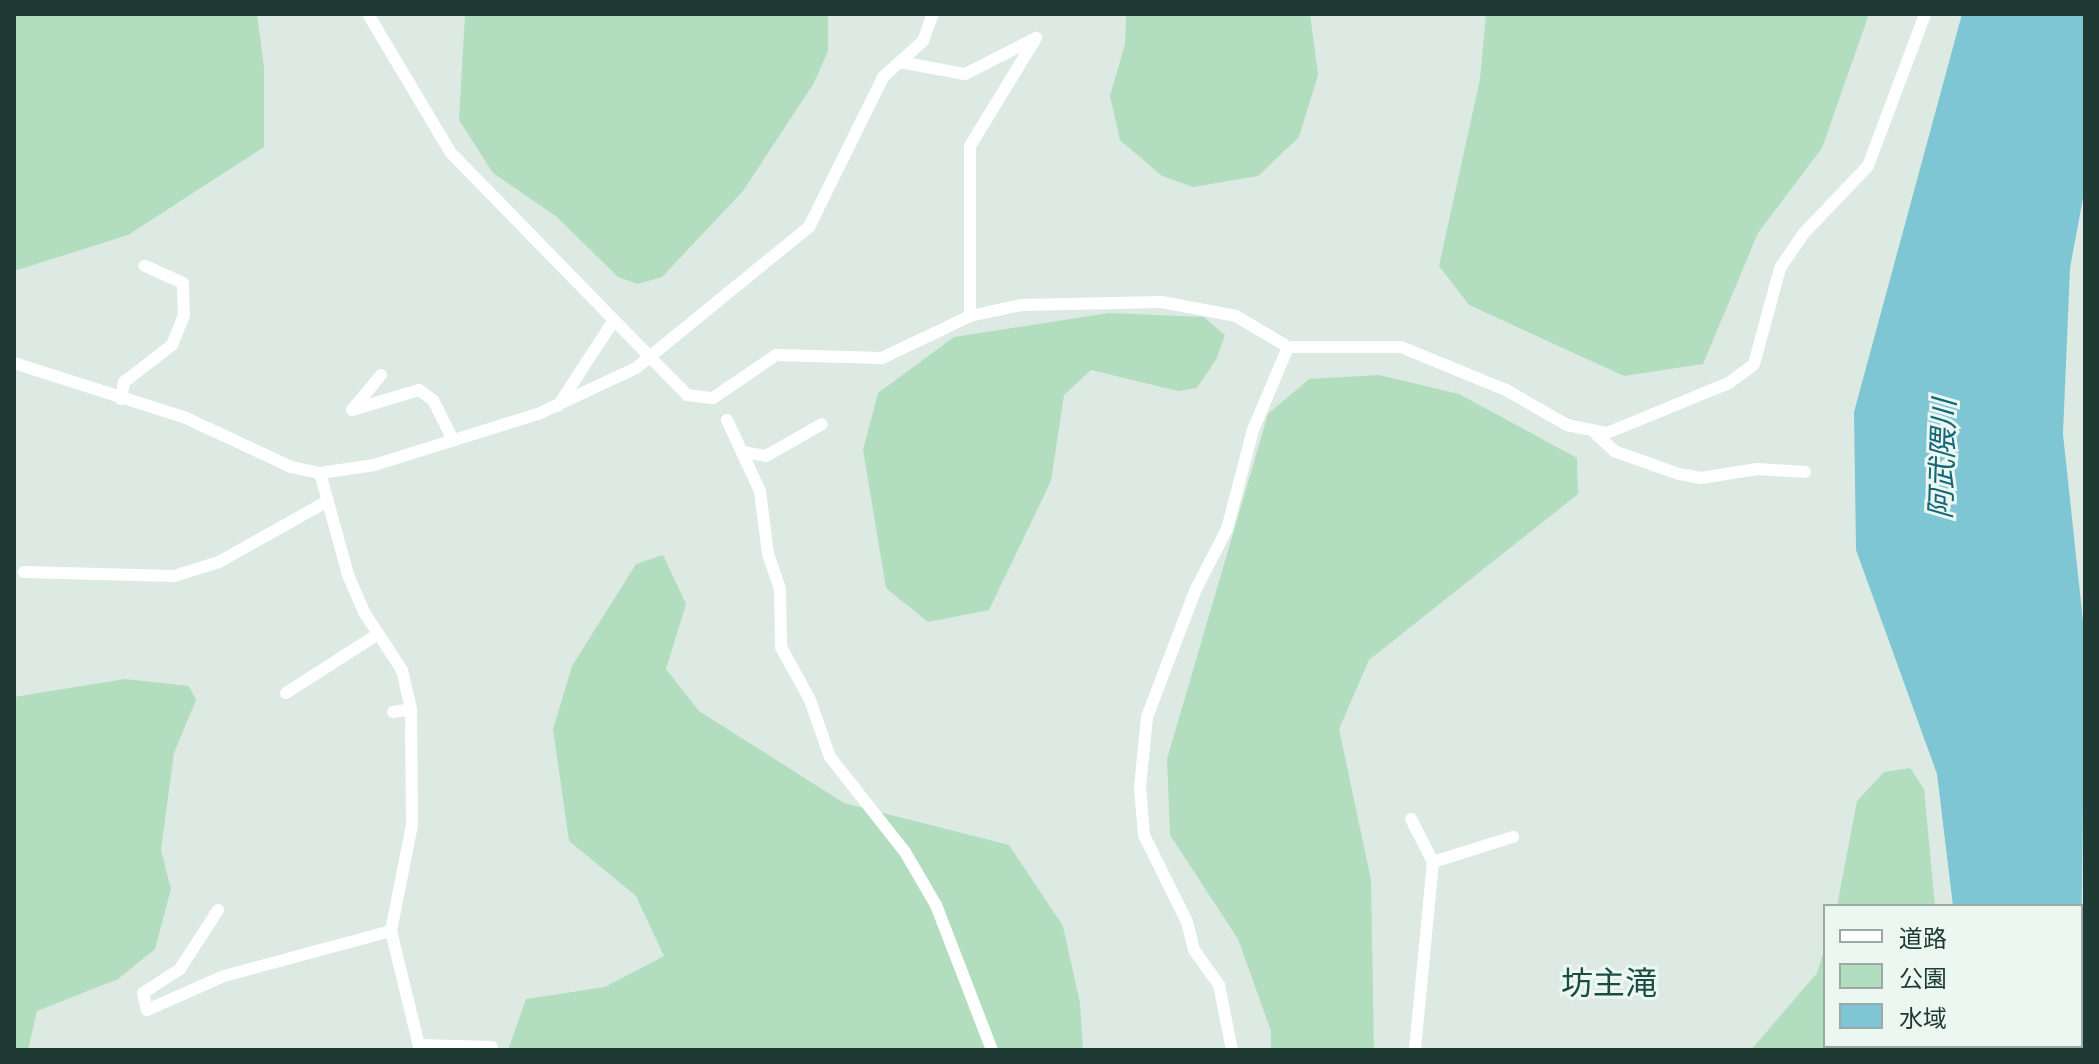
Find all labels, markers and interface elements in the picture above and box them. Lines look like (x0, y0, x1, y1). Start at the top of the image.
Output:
water label: 阿武隈川 (1923, 398, 1963, 520)
legend (1823, 904, 2083, 1048)
text: 道路 (1899, 924, 1947, 953)
district label: 坊主滝 (1561, 964, 1657, 1002)
text: 公園 (1899, 964, 1947, 993)
text: 水域 (1899, 1004, 1947, 1033)

